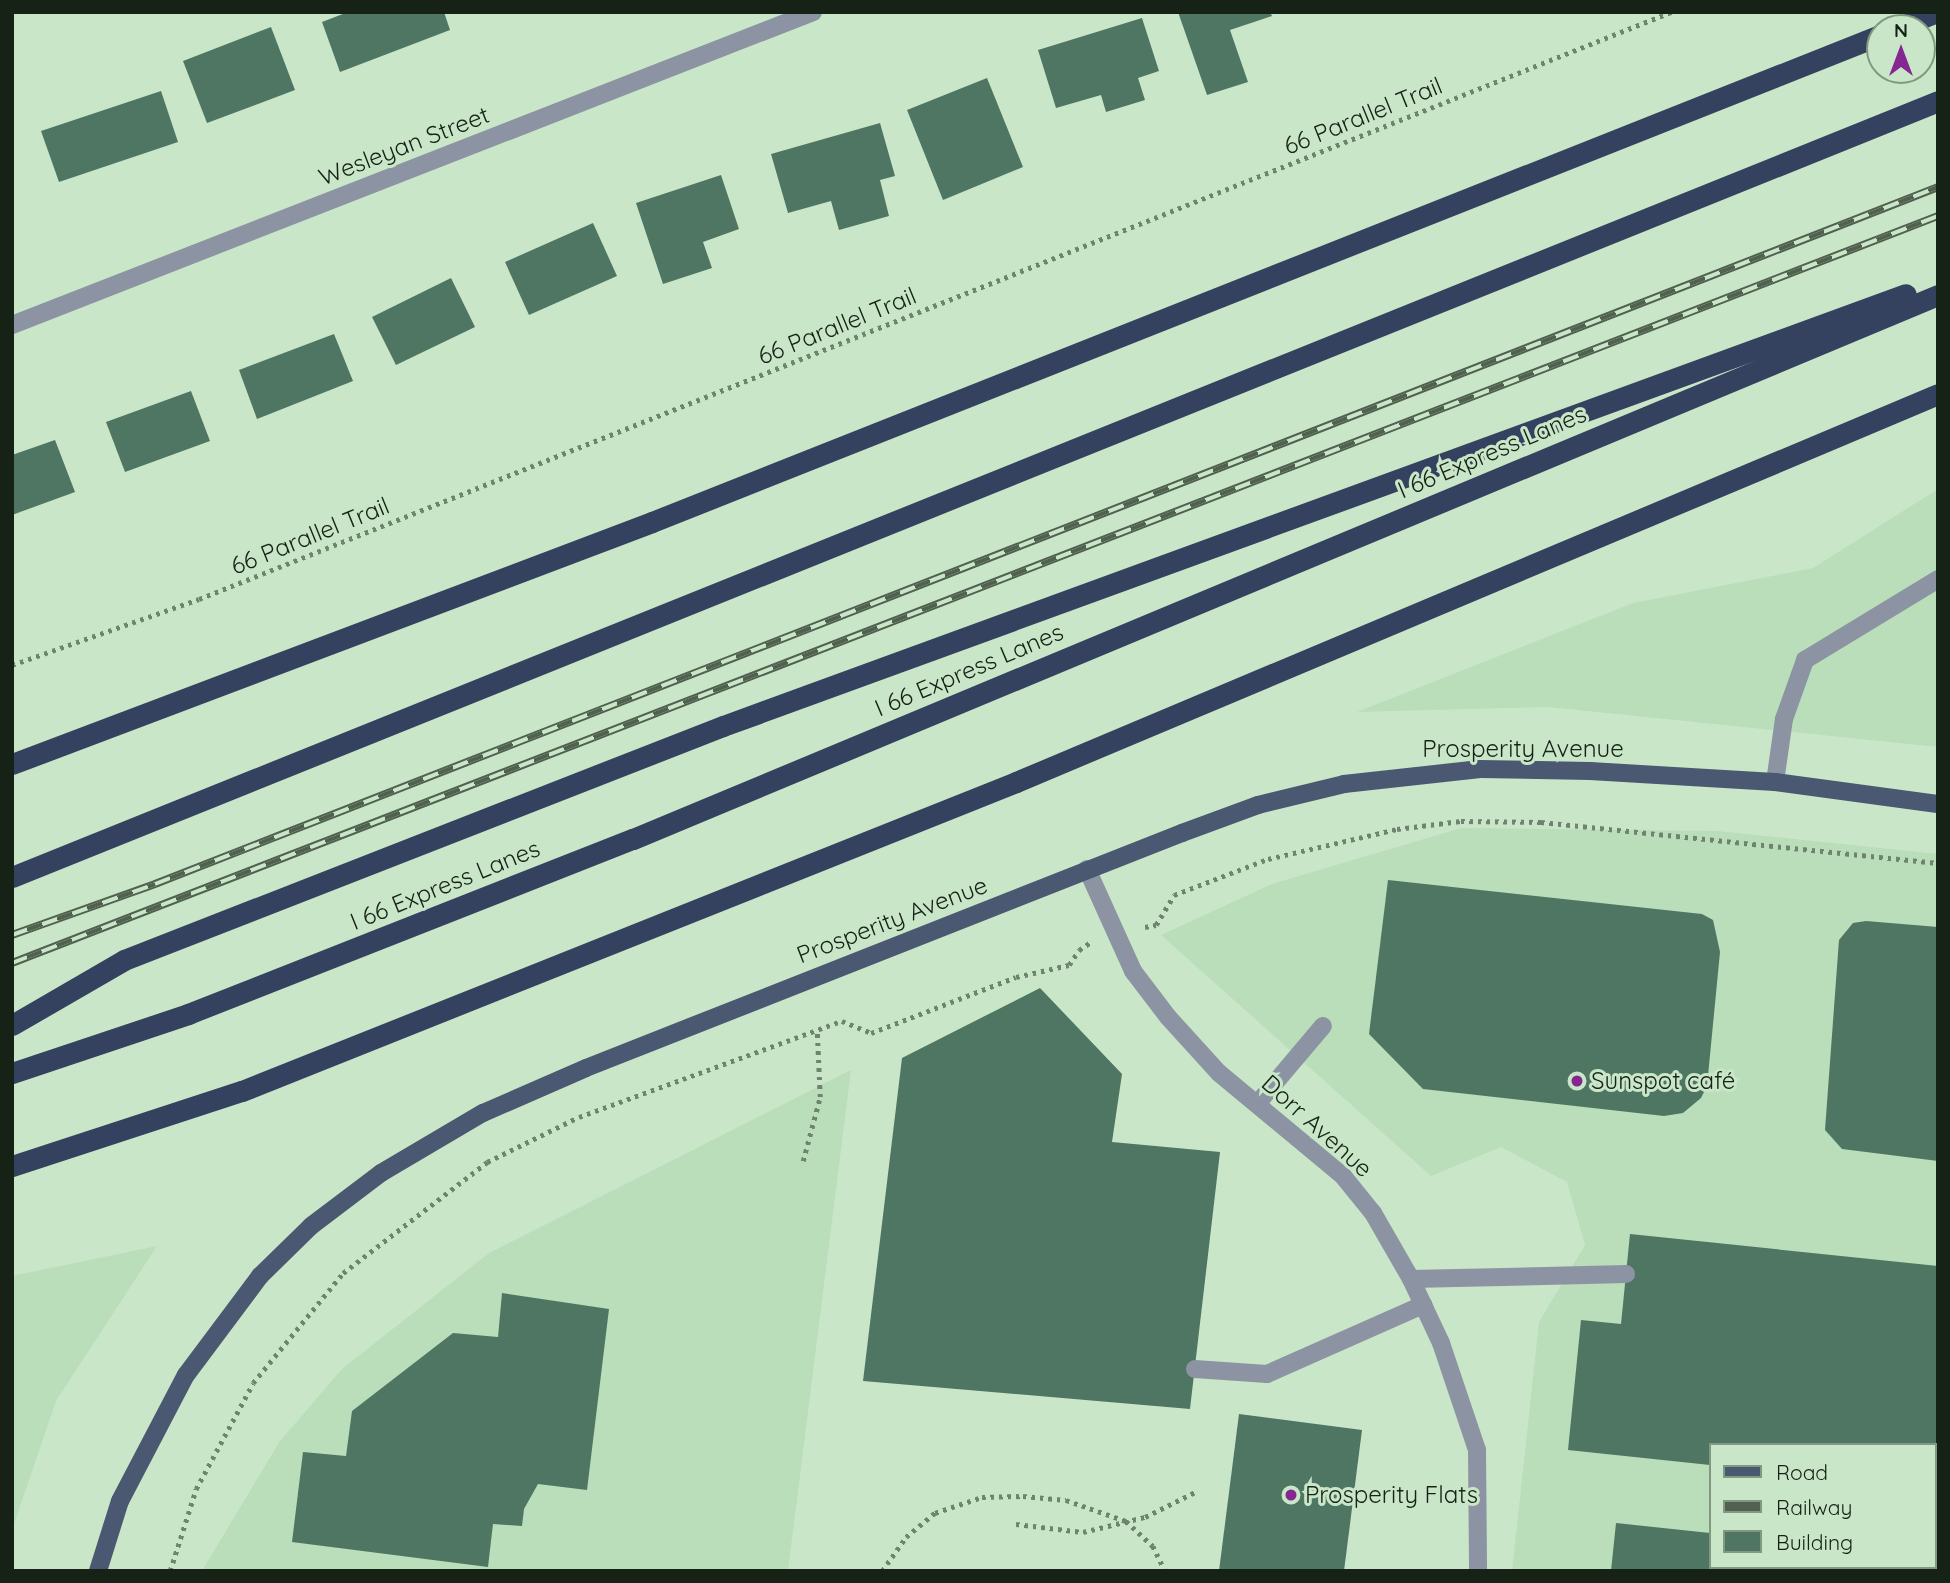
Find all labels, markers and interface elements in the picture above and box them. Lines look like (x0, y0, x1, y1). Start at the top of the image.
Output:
north arrow (1866, 14, 1936, 84)
text: N (1894, 18, 1908, 42)
street label: 66 Parallel Trail (1280, 71, 1446, 161)
street label: Wesleyan Street (315, 100, 493, 192)
street label: 66 Parallel Trail (754, 281, 920, 371)
street label: I 66 Express Lanes (1393, 399, 1591, 505)
street label: 66 Parallel Trail (227, 491, 393, 581)
street label: I 66 Express Lanes (870, 617, 1068, 723)
street label: Prosperity Avenue (1422, 735, 1624, 763)
street label: I 66 Express Lanes (346, 834, 544, 936)
street label: Prosperity Avenue (793, 870, 991, 970)
place label: Sunspot café (1591, 1067, 1735, 1095)
street label: Dorr Avenue (1256, 1069, 1378, 1183)
marker: Sunspot café (1569, 1073, 1585, 1089)
legend (1708, 1443, 1936, 1569)
text: Road (1776, 1459, 1828, 1485)
place label: Prosperity Flats (1305, 1481, 1478, 1509)
marker: Prosperity Flats (1283, 1487, 1299, 1503)
text: Railway (1776, 1494, 1852, 1520)
text: Building (1776, 1529, 1853, 1555)

